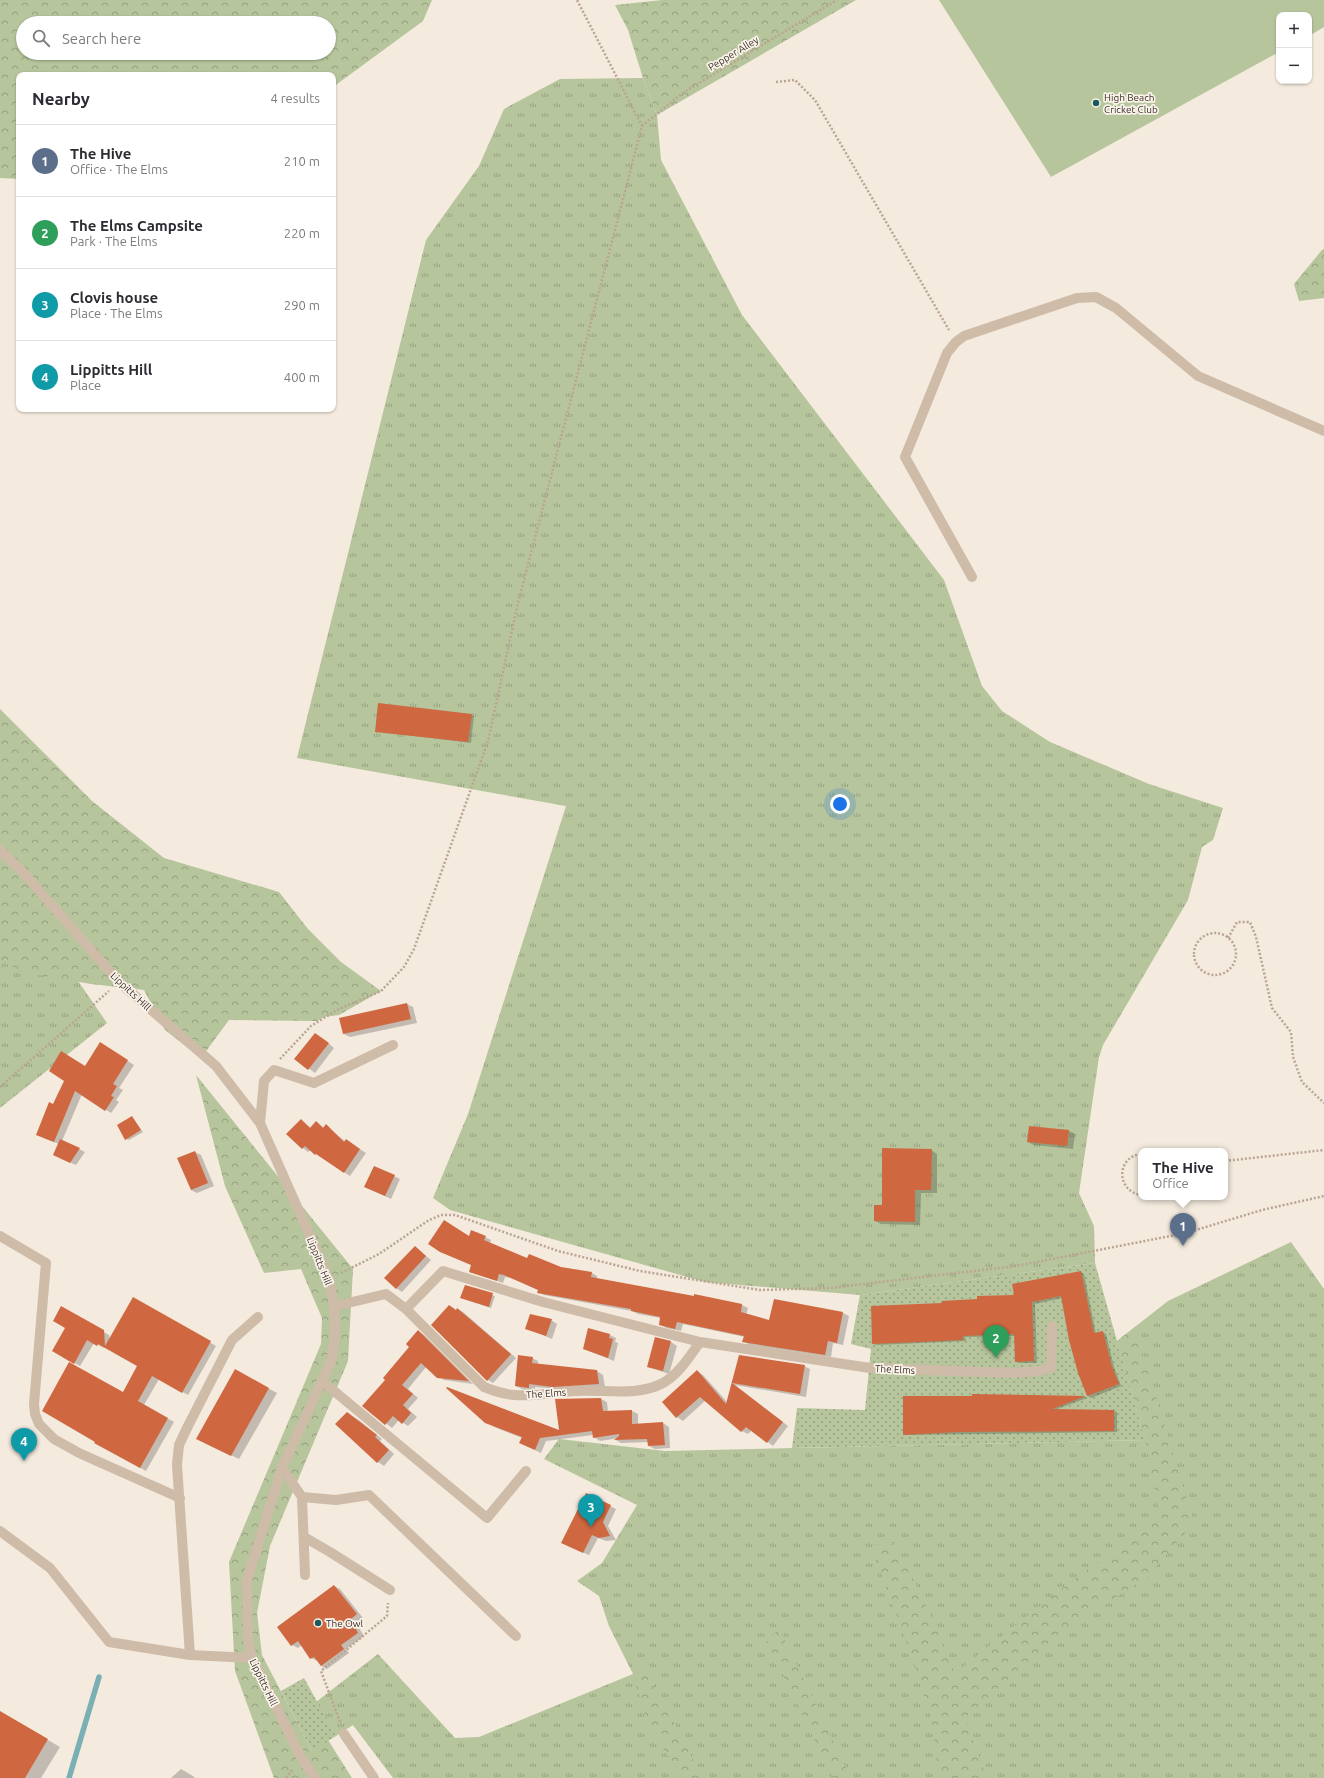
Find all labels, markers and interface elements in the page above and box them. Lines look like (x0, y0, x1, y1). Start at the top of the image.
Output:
map controls (1276, 12, 1312, 84)
button: + (1276, 12, 1312, 48)
search box (16, 16, 336, 60)
icon: search (30, 27, 52, 49)
text: Search here (62, 30, 141, 47)
street label: Pepper Alley (706, 34, 761, 73)
button: − (1276, 48, 1312, 84)
text: Nearby (32, 89, 90, 108)
text: 4 results (270, 91, 320, 105)
place label: High Beach Cricket Club (1104, 92, 1158, 115)
marker: High Beach Cricket Club (1091, 98, 1101, 108)
text: The Hive (70, 145, 131, 162)
text: 1 (41, 154, 49, 168)
text: 210 m (284, 154, 320, 168)
text: Office · The Elms (70, 162, 168, 176)
text: The Elms Campsite (70, 217, 203, 234)
text: 2 (41, 226, 49, 240)
text: 220 m (284, 226, 320, 240)
text: Park · The Elms (70, 234, 157, 248)
text: Clovis house (70, 289, 158, 306)
text: 3 (41, 298, 49, 312)
text: 290 m (284, 298, 320, 312)
text: Place · The Elms (70, 306, 163, 320)
text: Lippitts Hill (70, 361, 152, 378)
text: 4 (41, 370, 49, 384)
text: 400 m (284, 370, 320, 384)
text: Place (70, 378, 101, 392)
your location (830, 794, 850, 814)
street label: Lippitts Hill (108, 970, 153, 1013)
popup (1138, 1148, 1228, 1200)
text: The Hive (1152, 1159, 1214, 1176)
text: Office (1152, 1176, 1189, 1190)
pin: 1 (1170, 1213, 1196, 1246)
street label: Lippitts Hill (305, 1236, 334, 1287)
pin: 2 (983, 1325, 1009, 1358)
street label: The Elms (875, 1363, 915, 1376)
street label: The Elms (526, 1387, 567, 1400)
pin: 4 (11, 1428, 37, 1461)
pin: 3 (578, 1494, 604, 1527)
marker: The Owl (313, 1618, 323, 1628)
place label: The Owl (326, 1618, 364, 1629)
street label: Lippitts Hill (247, 1657, 280, 1708)

